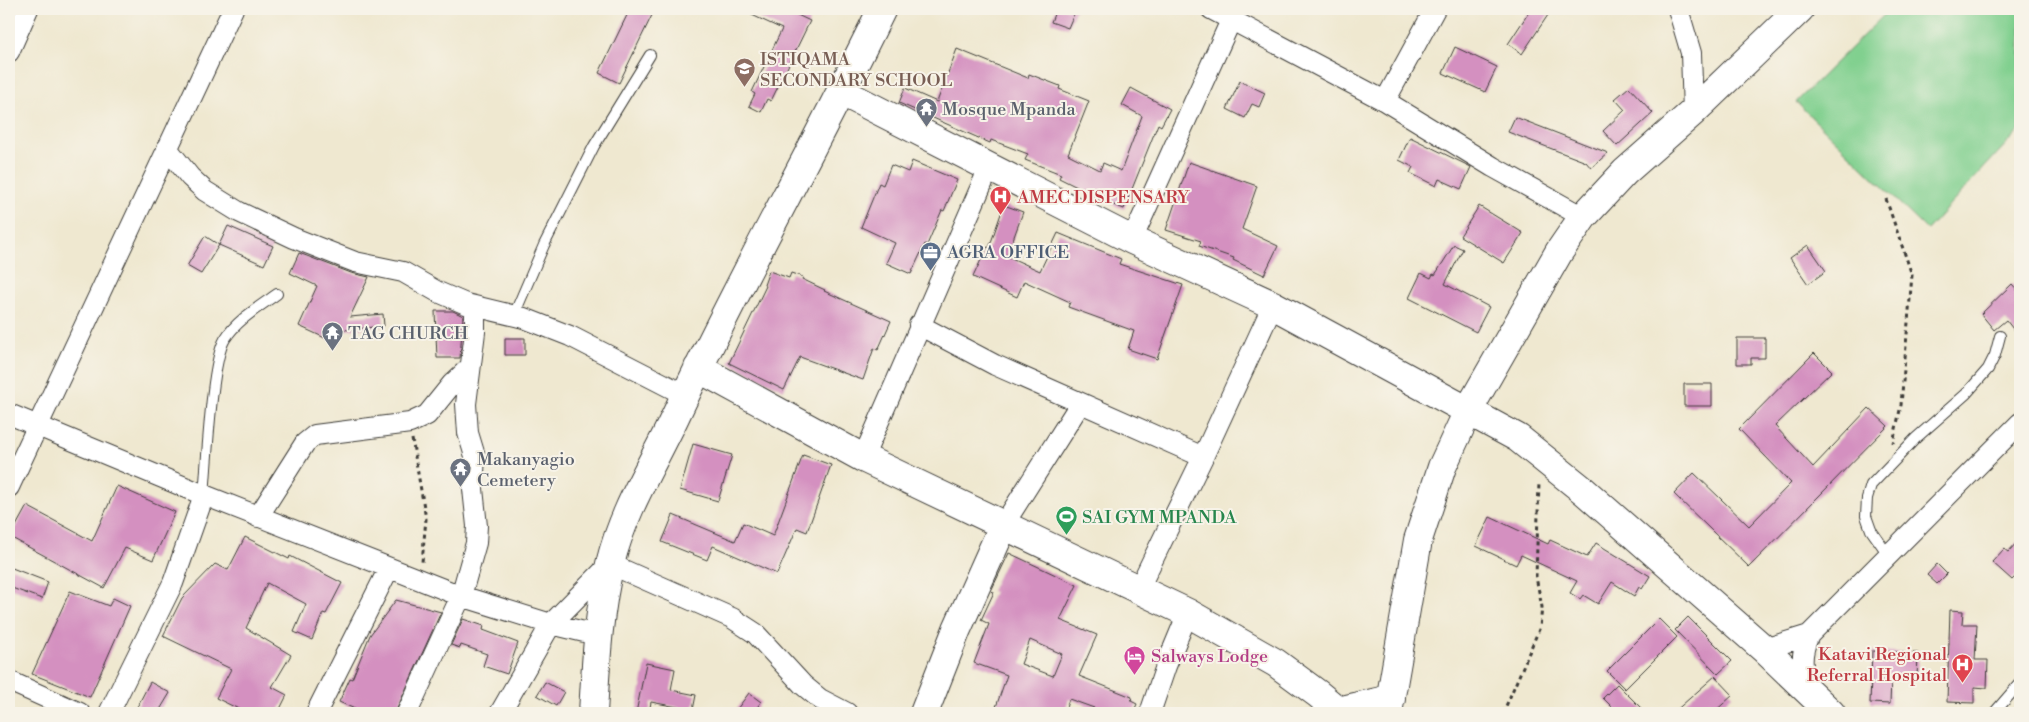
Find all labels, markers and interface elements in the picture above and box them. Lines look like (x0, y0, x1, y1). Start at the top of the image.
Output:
place label: ISTIQAMA SECONDARY SCHOOL (760, 48, 953, 92)
school or university icon: ISTIQAMA SECONDARY SCHOOL (732, 57, 756, 88)
temple icon: Mosque Mpanda (914, 97, 938, 128)
place label: Mosque Mpanda (942, 98, 1076, 121)
hospital icon: AMEC DISPENSARY (989, 185, 1013, 216)
place label: AMEC DISPENSARY (1016, 186, 1190, 209)
office icon: AGRA OFFICE (919, 240, 943, 271)
place label: AGRA OFFICE (946, 241, 1069, 264)
temple icon: TAG CHURCH (320, 321, 344, 352)
place label: TAG CHURCH (348, 322, 469, 345)
place label: Makanyagio Cemetery (477, 448, 575, 492)
temple icon: Makanyagio Cemetery (449, 457, 473, 488)
sports icon: SAI GYM MPANDA (1054, 505, 1078, 536)
place label: SAI GYM MPANDA (1082, 506, 1237, 529)
place label: Katavi Regional Referral Hospital (1807, 643, 1948, 687)
hotel icon: Salways Lodge (1123, 644, 1147, 675)
place label: Salways Lodge (1151, 645, 1268, 668)
hospital icon: Katavi Regional Referral Hospital (1951, 652, 1975, 683)

